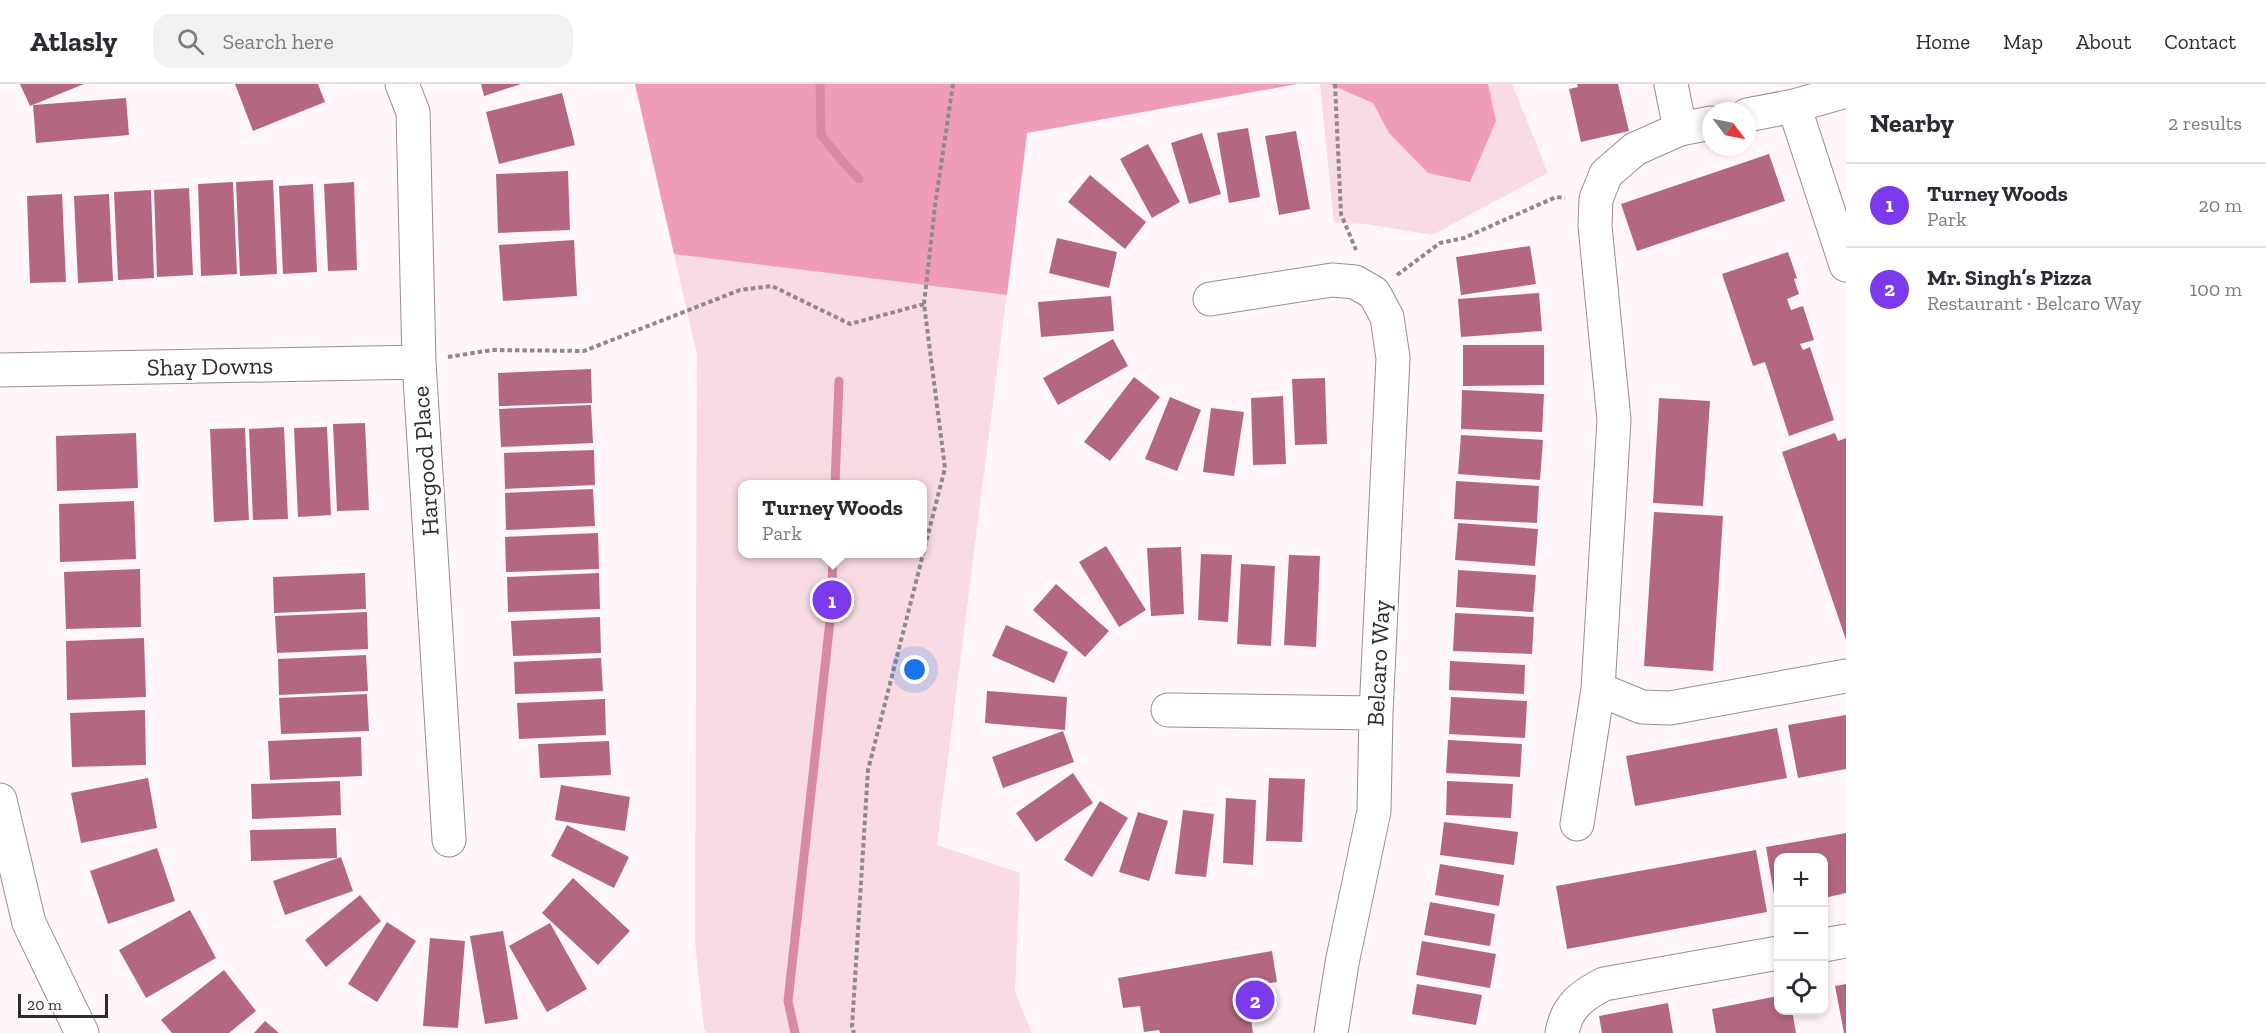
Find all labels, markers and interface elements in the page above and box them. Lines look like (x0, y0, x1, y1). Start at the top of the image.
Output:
search box (153, 14, 573, 68)
text: Atlasly (30, 25, 117, 58)
icon: search (174, 25, 207, 58)
text: Search here (222, 28, 334, 55)
text: Home (1916, 29, 1970, 54)
text: Map (2003, 29, 2043, 54)
text: About (2076, 29, 2131, 54)
text: Contact (2164, 29, 2236, 54)
north arrow (1702, 102, 1756, 156)
text: Nearby (1870, 107, 1954, 139)
text: 2 results (2168, 111, 2242, 135)
text: Turney Woods (1927, 180, 2068, 207)
text: 1 (1885, 193, 1894, 217)
text: 20 m (2198, 193, 2242, 217)
text: Park (1927, 207, 1967, 231)
text: Mr. Singh’s Pizza (1927, 264, 2092, 291)
text: 2 (1884, 277, 1895, 301)
text: 100 m (2189, 277, 2242, 301)
text: Restaurant · Belcaro Way (1927, 291, 2141, 315)
street label: Shay Downs (147, 350, 273, 382)
street label: Hargood Place (405, 385, 445, 537)
popup (738, 480, 927, 558)
text: Turney Woods (762, 494, 903, 521)
text: Park (762, 521, 802, 545)
pin: 1 (812, 578, 852, 622)
street label: Belcaro Way (1360, 598, 1396, 727)
your location (900, 655, 929, 684)
map controls (1774, 853, 1828, 1015)
button: + (1774, 853, 1828, 907)
button: − (1774, 907, 1828, 961)
button: locate (1774, 961, 1828, 1015)
pin: 2 (1236, 978, 1274, 1022)
scale bar (18, 991, 108, 1018)
text: 20 m (27, 995, 62, 1014)

